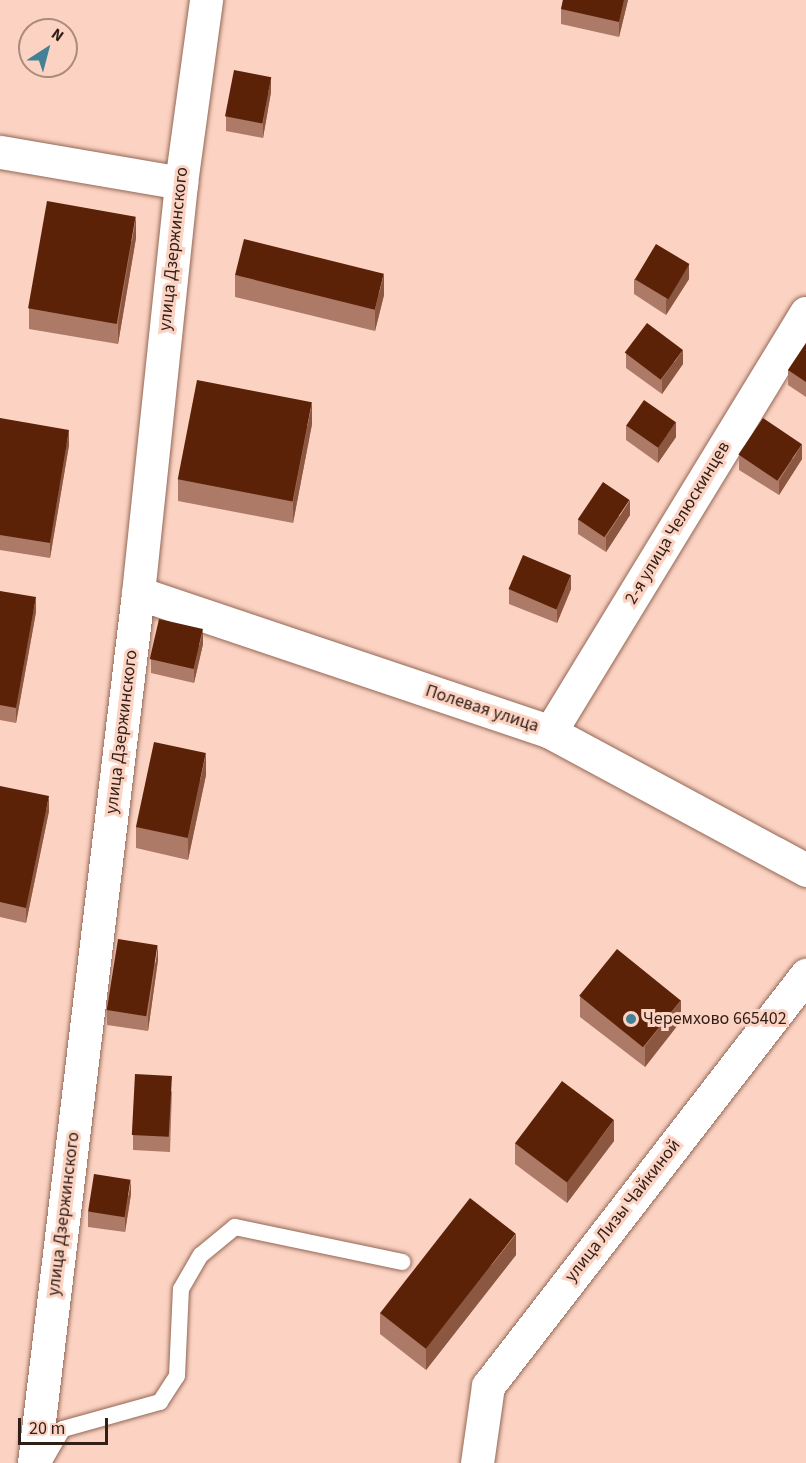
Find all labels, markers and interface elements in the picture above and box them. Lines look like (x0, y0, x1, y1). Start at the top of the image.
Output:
north arrow (18, 18, 78, 78)
text: N (47, 23, 68, 47)
street label: улица Дзержинского (155, 166, 193, 332)
street label: 2-я улица Челюскинцев (621, 438, 735, 608)
street label: улица Дзержинского (101, 649, 143, 815)
street label: Полевая улица (422, 680, 542, 738)
place label: Черемхово 665402 (643, 1008, 787, 1030)
marker: Черемхово 665402 (624, 1012, 638, 1026)
street label: улица Дзержинского (43, 1131, 85, 1297)
street label: улица Лизы Чайкиной (561, 1135, 685, 1287)
scale bar (21, 1406, 111, 1444)
text: 20 m (29, 1416, 65, 1441)

